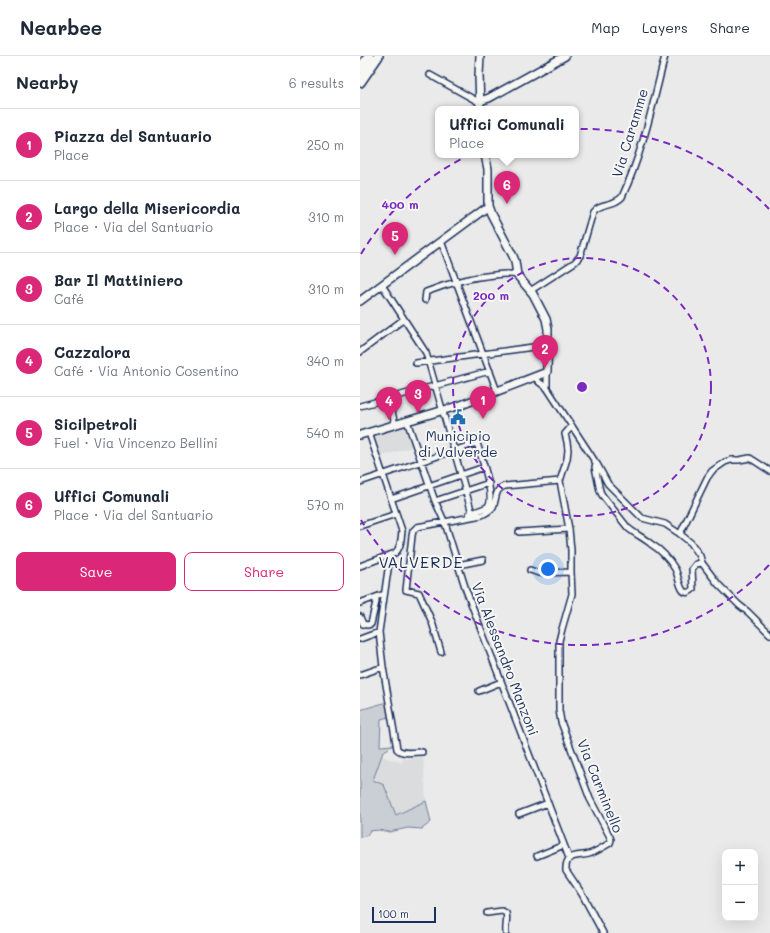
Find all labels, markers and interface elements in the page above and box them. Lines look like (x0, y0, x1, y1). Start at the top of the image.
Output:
text: Nearbee (20, 15, 102, 40)
text: Map (591, 18, 620, 37)
text: Layers (642, 18, 688, 37)
text: Share (710, 18, 750, 37)
text: Nearby (16, 71, 78, 93)
text: 6 results (289, 74, 344, 91)
street label: Via Caramme (607, 86, 652, 180)
popup (435, 106, 579, 158)
text: Uffici Comunali (449, 114, 565, 134)
text: Piazza del Santuario (54, 126, 212, 146)
text: Place (449, 134, 484, 151)
text: 1 (26, 136, 32, 153)
text: 250 m (307, 136, 344, 153)
text: Place (54, 146, 89, 163)
pin: 6 (494, 171, 520, 204)
text: 400 m (382, 196, 418, 212)
text: Largo della Misericordia (54, 198, 241, 218)
text: 2 (25, 208, 33, 225)
text: 310 m (308, 208, 344, 225)
text: Place · Via del Santuario (54, 218, 213, 235)
pin: 5 (382, 222, 408, 255)
text: Bar Il Mattiniero (54, 270, 183, 290)
text: 3 (25, 280, 33, 297)
text: 310 m (308, 280, 344, 297)
text: 200 m (473, 287, 509, 303)
text: Café (54, 290, 84, 307)
pin: 2 (532, 335, 558, 368)
text: Cazzalora (54, 342, 131, 362)
text: 4 (25, 352, 33, 369)
text: 340 m (306, 352, 344, 369)
text: Café · Via Antonio Cosentino (54, 362, 238, 379)
pin: 3 (405, 380, 431, 413)
centre of rings (575, 380, 589, 394)
pin: 1 (470, 386, 496, 419)
pin: 4 (376, 387, 402, 420)
public building icon: Municipio di Valverde (449, 408, 467, 426)
text: Sicilpetroli (54, 414, 138, 434)
text: 5 (25, 424, 33, 441)
text: 540 m (306, 424, 344, 441)
place label: Municipio di Valverde (418, 426, 498, 461)
text: Fuel · Via Vincenzo Bellini (54, 434, 218, 451)
text: Uffici Comunali (54, 486, 170, 506)
text: 6 (25, 496, 33, 513)
text: 570 m (307, 496, 344, 513)
text: Place · Via del Santuario (54, 506, 213, 523)
district label: VALVERDE (378, 551, 464, 572)
button: Save (16, 552, 176, 591)
button: Share (184, 552, 344, 591)
your location (538, 559, 558, 579)
street label: Via Alessandro Manzoni (467, 579, 544, 738)
street label: Via Carminello (573, 736, 628, 835)
map controls (722, 849, 758, 921)
button: + (722, 849, 758, 885)
button: − (722, 885, 758, 921)
scale bar (372, 905, 436, 924)
text: 100 m (378, 906, 409, 921)

